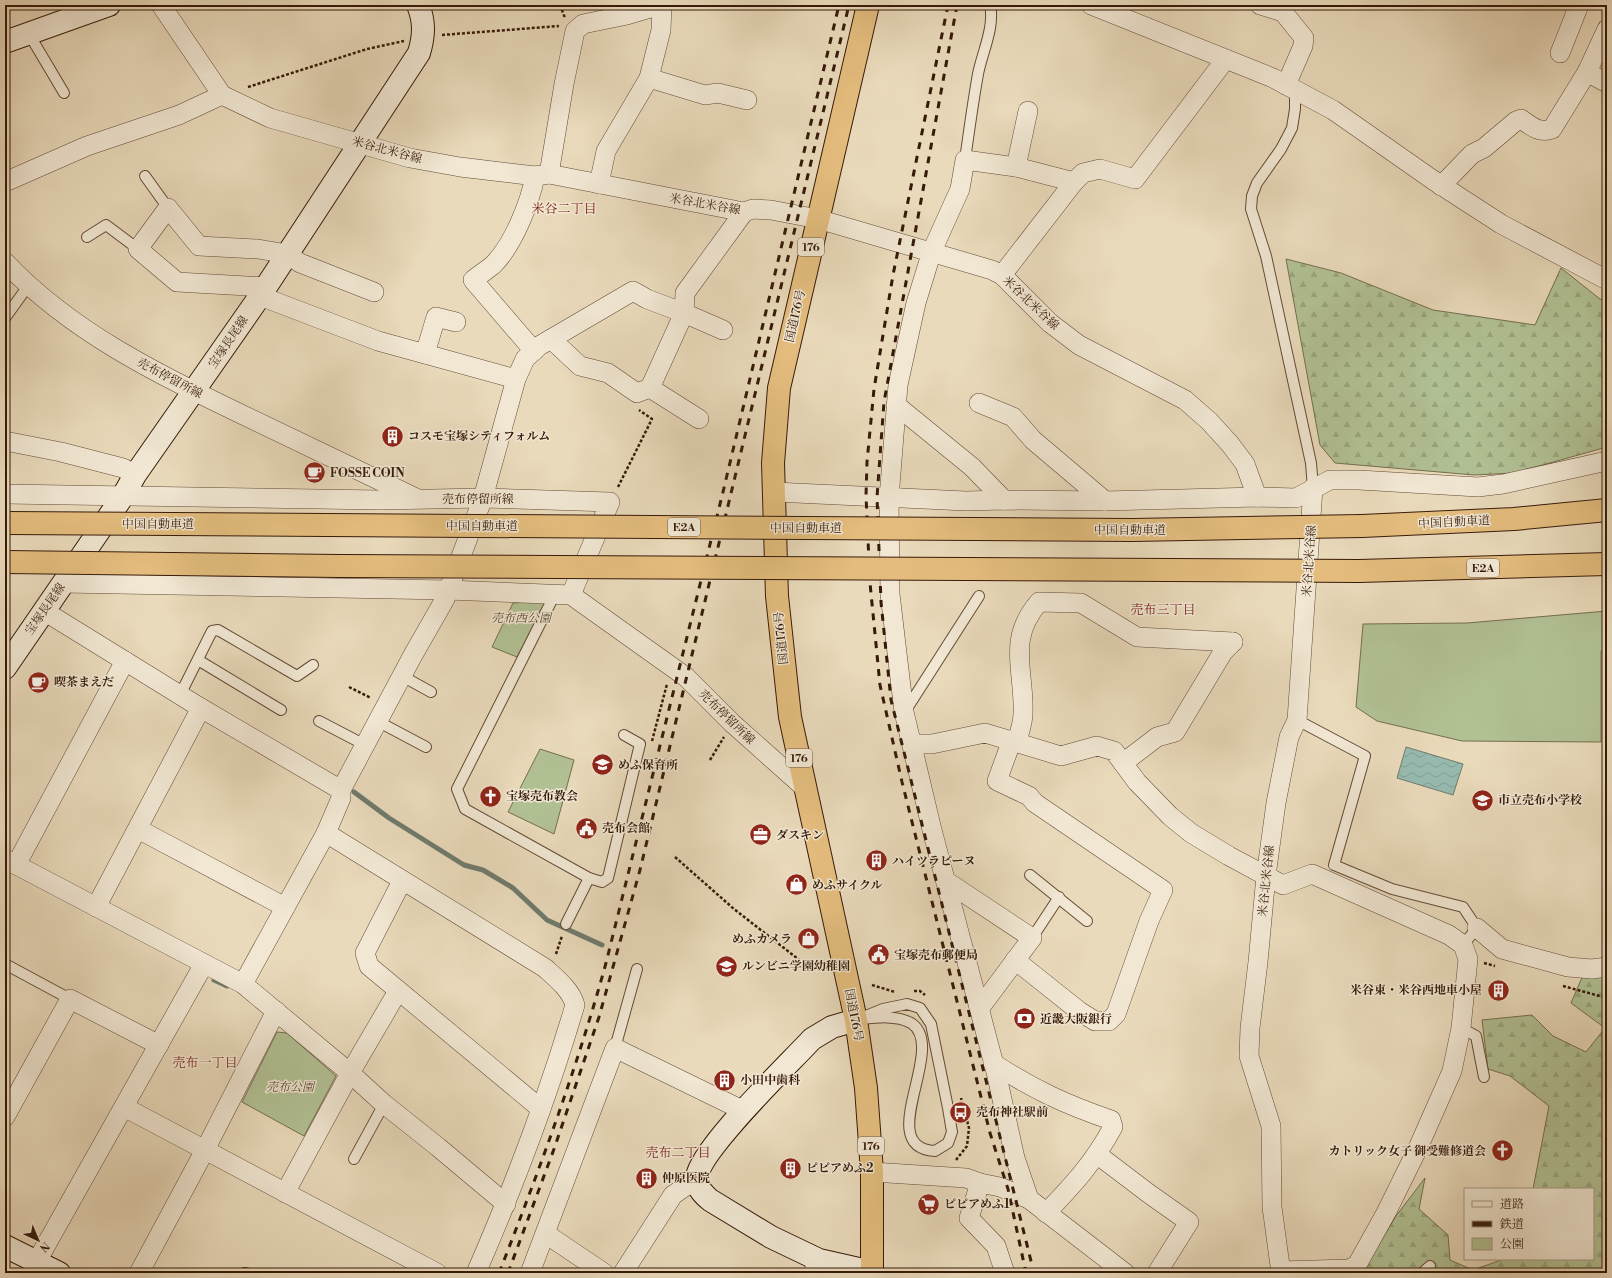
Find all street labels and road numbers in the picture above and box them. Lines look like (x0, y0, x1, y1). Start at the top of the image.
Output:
street label: 米谷北米谷線 (350, 134, 424, 167)
street label: 米谷北米谷線 (668, 191, 742, 218)
road number: 176 (798, 238, 824, 256)
street label: 米谷北米谷線 (999, 273, 1062, 333)
street label: 国道176号 (782, 288, 809, 344)
street label: 宝塚長尾線 (205, 313, 251, 371)
street label: 売布停留所線 (134, 355, 205, 402)
street label: 売布停留所線 (442, 492, 514, 507)
street label: 中国自動車道 (1418, 513, 1490, 532)
street label: 中国自動車道 (122, 517, 194, 532)
road number: E2A (668, 518, 700, 536)
street label: 中国自動車道 (446, 519, 518, 534)
street label: 中国自動車道 (770, 521, 842, 536)
street label: 中国自動車道 (1094, 523, 1166, 538)
street label: 米谷北米谷線 (1300, 525, 1319, 597)
road number: E2A (1467, 559, 1499, 577)
street label: 宝塚長尾線 (22, 580, 69, 638)
street label: 国道176号 (771, 611, 792, 665)
street label: 売布停留所線 (696, 687, 758, 748)
road number: 176 (786, 749, 812, 767)
street label: 米谷北米谷線 (1255, 844, 1278, 918)
street label: 国道176号 (841, 987, 866, 1043)
road number: 176 (858, 1137, 884, 1155)

